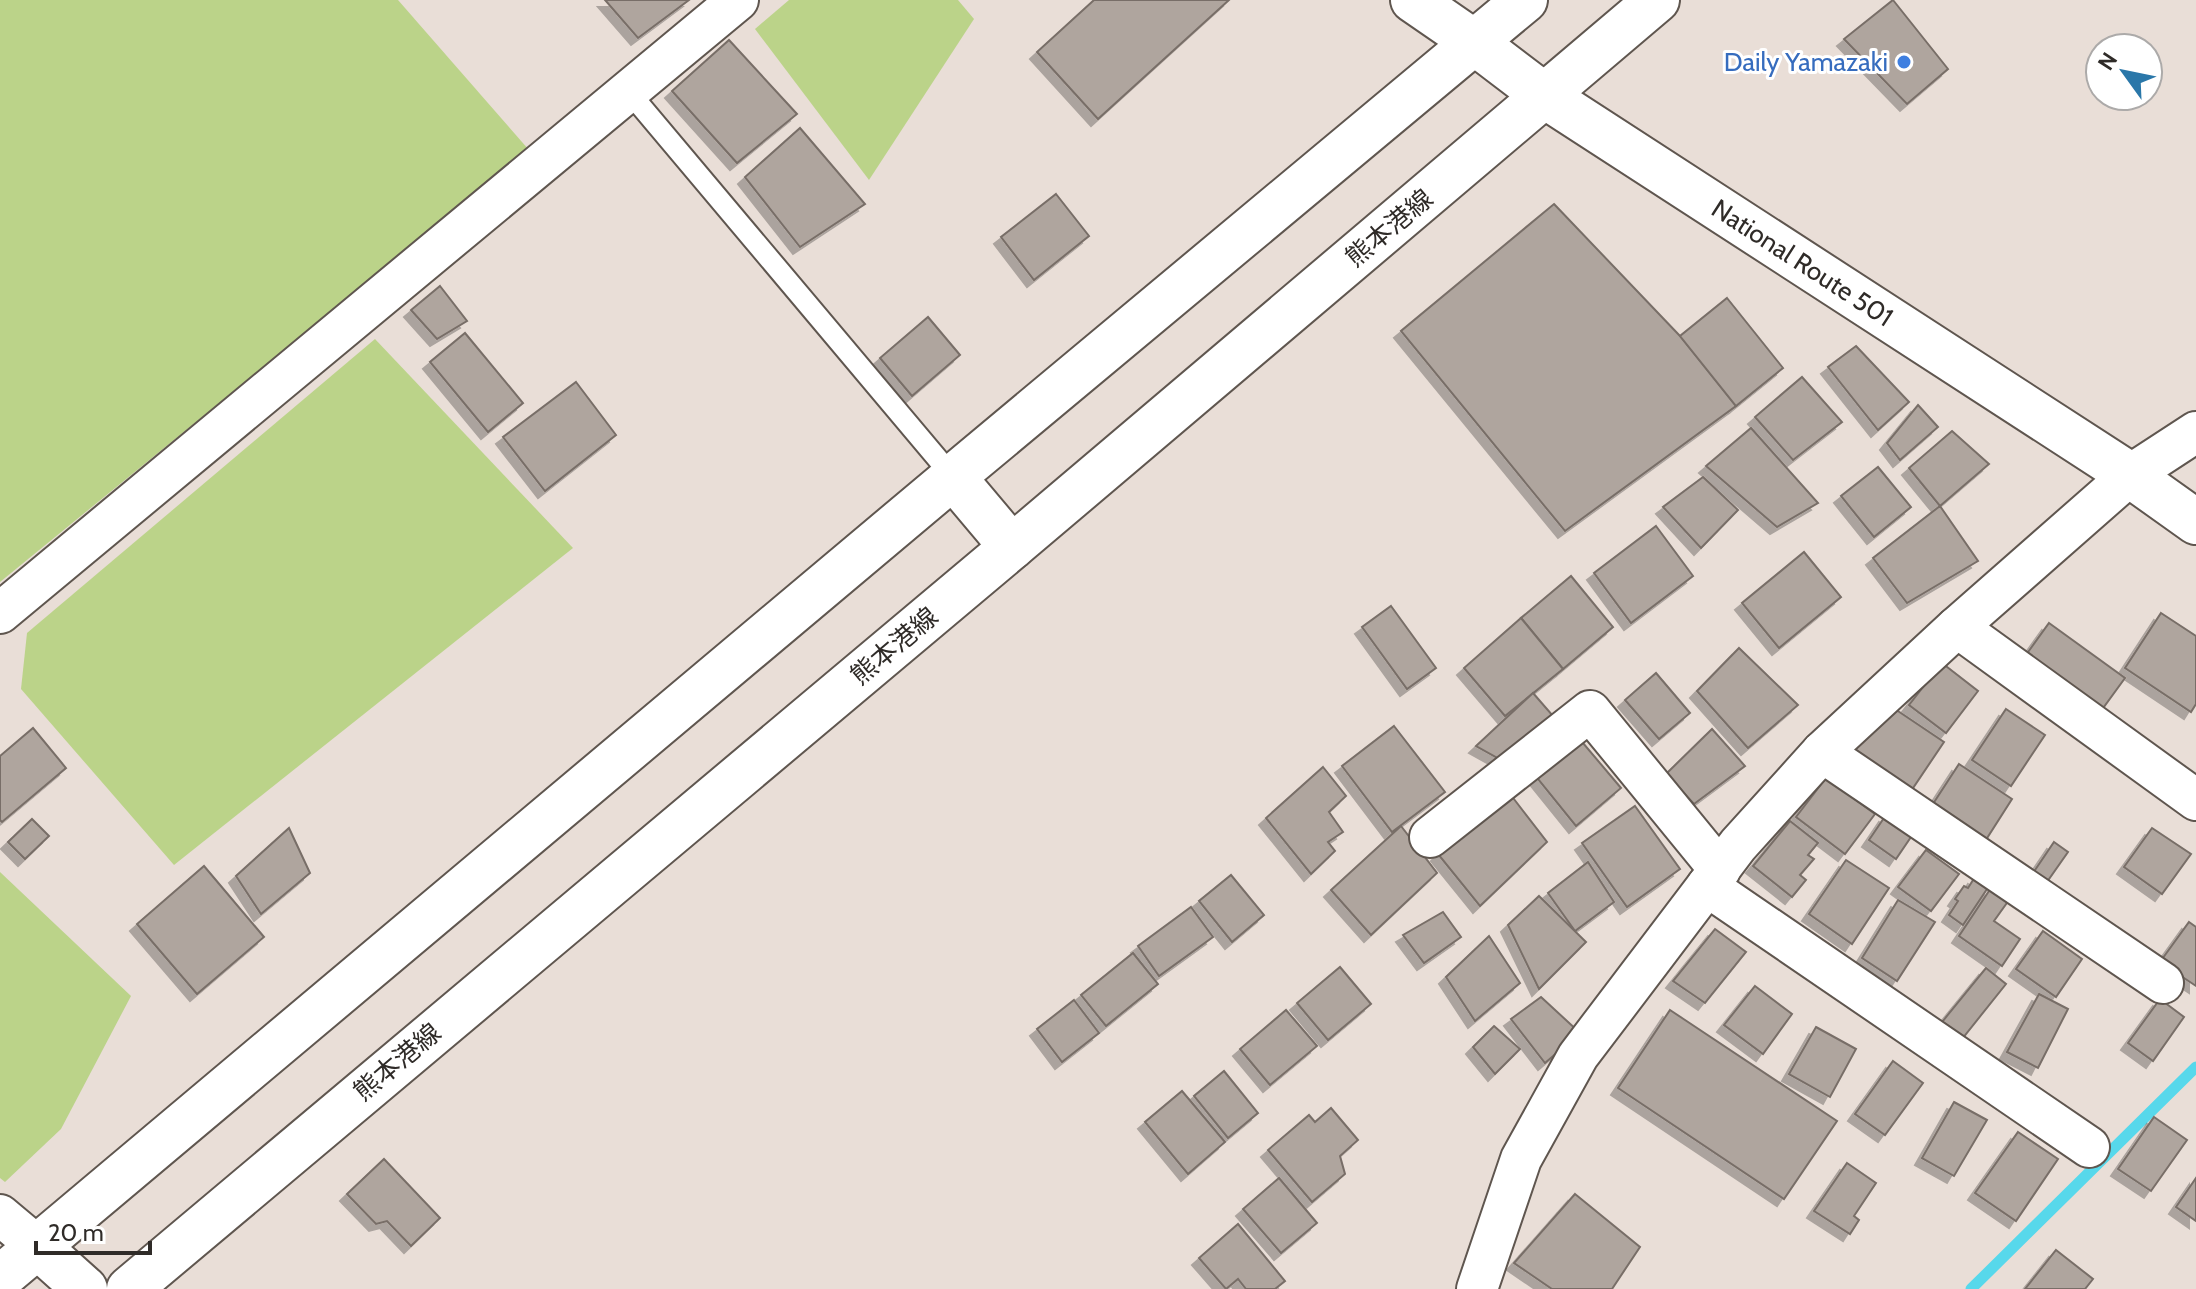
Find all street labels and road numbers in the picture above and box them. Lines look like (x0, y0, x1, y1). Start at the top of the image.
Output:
street label: 熊本港線 (1339, 182, 1439, 274)
street label: National Route 501 (1706, 192, 1899, 333)
street label: 熊本港線 (844, 600, 944, 692)
street label: 熊本港線 (347, 1016, 447, 1108)

